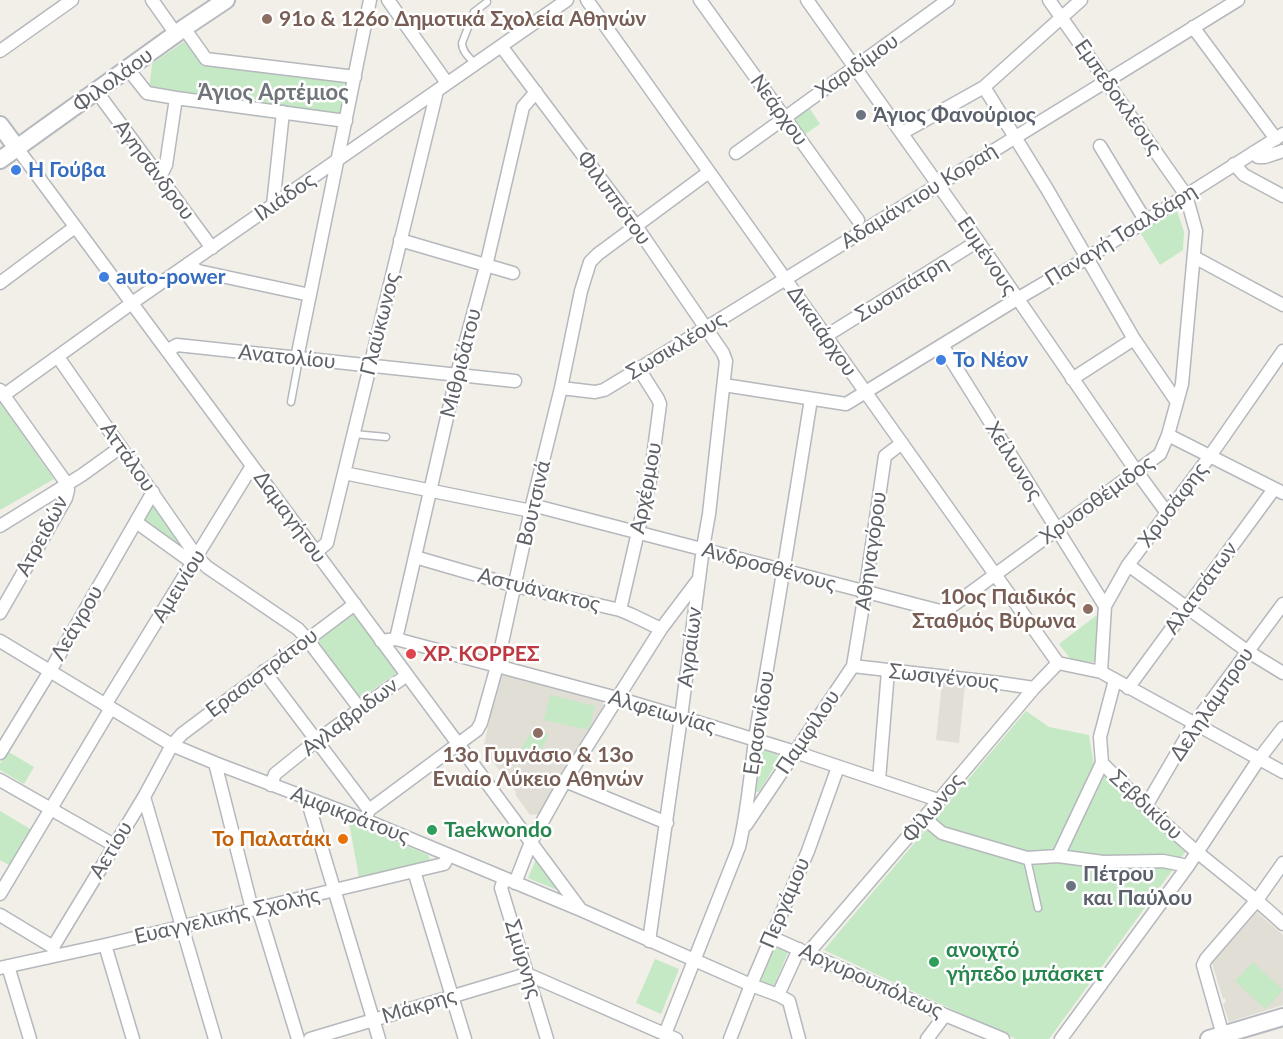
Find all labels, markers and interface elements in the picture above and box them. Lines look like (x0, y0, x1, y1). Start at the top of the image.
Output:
place label: 91ο & 126ο Δημοτικά Σχολεία Αθηνών (279, 6, 646, 32)
marker: 91ο & 126ο Δημοτικά Σχολεία Αθηνών (260, 12, 274, 26)
street label: Χαριδίμου (811, 28, 903, 104)
street label: Εμπεδοκλέους (1069, 35, 1167, 159)
street label: Φιλολάου (68, 43, 158, 117)
street label: Νεάρχου (745, 70, 813, 150)
district label: Άγιος Αρτέμιος (197, 80, 349, 106)
place label: Άγιος Φανούριος (873, 102, 1036, 128)
marker: Άγιος Φανούριος (854, 108, 868, 122)
street label: Αγησάνδρου (108, 115, 200, 225)
street label: Αδαμάντιου Κοραή (836, 138, 1002, 254)
street label: Φιλιππότου (572, 146, 656, 250)
place label: Η Γούβα (28, 157, 106, 183)
marker: Η Γούβα (9, 163, 23, 177)
street label: Ιλιάδος (250, 167, 320, 227)
street label: Παναγή Τσαλδάρη (1041, 178, 1201, 292)
street label: Ευμένους (952, 212, 1022, 300)
street label: Σωσιπάτρη (851, 250, 953, 328)
place label: auto-power (116, 264, 226, 290)
marker: auto-power (97, 270, 111, 284)
street label: Γλαύκωνος (355, 270, 405, 378)
street label: Δικαιάρχου (782, 281, 862, 381)
street label: Μιθριδάτου (435, 306, 487, 420)
street label: Σωσικλέους (622, 307, 730, 385)
street label: Ανατολίου (237, 339, 337, 375)
place label: Το Νέον (953, 347, 1028, 373)
marker: Το Νέον (934, 353, 948, 367)
street label: Αττάλου (95, 417, 161, 497)
street label: Χείλωνος (980, 417, 1048, 505)
street label: Αρχέρμου (625, 440, 667, 536)
street label: Χρυσοθέμιδος (1035, 450, 1159, 550)
street label: Βουτσινά (512, 458, 556, 548)
street label: Χρυσάφης (1133, 458, 1213, 552)
street label: Δαμαγήτου (248, 466, 332, 568)
street label: Αθηναγόρου (850, 490, 892, 612)
street label: Ατρειδών (10, 491, 74, 581)
street label: Ανδροσθένους (699, 537, 839, 597)
street label: Αλατσάτων (1159, 537, 1243, 639)
street label: Αμεινίου (147, 545, 211, 627)
street label: Αστυάνακτος (475, 563, 603, 617)
street label: Λεάγρου (46, 581, 108, 665)
place label: 10ος Παιδικός Σταθμός Βύρωνα (912, 584, 1076, 634)
marker: 10ος Παιδικός Σταθμός Βύρωνα (1081, 602, 1095, 616)
street label: Αγραίων (673, 605, 707, 689)
street label: Ερασιστράτου (201, 623, 323, 723)
place label: ΧΡ. ΚΟΡΡΕΣ (423, 641, 540, 667)
street label: Δεληλάμπρου (1165, 642, 1259, 766)
marker: ΧΡ. ΚΟΡΡΕΣ (404, 647, 418, 661)
street label: Σωσιγένους (888, 659, 1000, 695)
street label: Ερασινίδου (738, 669, 780, 777)
street label: Αγλαβριδων (297, 673, 403, 761)
street label: Αλφειωνίας (606, 685, 718, 739)
street label: Παμφίλου (771, 685, 845, 779)
marker: 13ο Γυμνάσιο & 13ο Ενιαίο Λύκειο Αθηνών (531, 726, 545, 740)
place label: 13ο Γυμνάσιο & 13ο Ενιαίο Λύκειο Αθηνών (432, 742, 644, 792)
street label: Σεβδικίου (1104, 765, 1188, 845)
street label: Φίλωνος (897, 768, 969, 848)
street label: Αμφικράτους (287, 781, 413, 849)
street label: Αετίου (84, 817, 138, 883)
place label: Taekwondo (444, 817, 552, 843)
marker: Taekwondo (425, 823, 439, 837)
place label: Το Παλατάκι (212, 826, 331, 852)
marker: Το Παλατάκι (336, 832, 350, 846)
street label: Περγάμου (755, 854, 815, 952)
place label: Πέτρου και Παύλου (1083, 861, 1192, 911)
marker: Πέτρου και Παύλου (1064, 879, 1078, 893)
street label: Ευαγγελικής Σχολής (132, 882, 322, 950)
street label: Σμύρνης (499, 917, 547, 1001)
place label: ανοιχτό γήπεδο μπάσκετ (946, 937, 1104, 987)
street label: Αργυρουπόλεως (795, 938, 947, 1024)
marker: ανοιχτό γήπεδο μπάσκετ (927, 955, 941, 969)
street label: Μάκρης (379, 983, 459, 1029)

